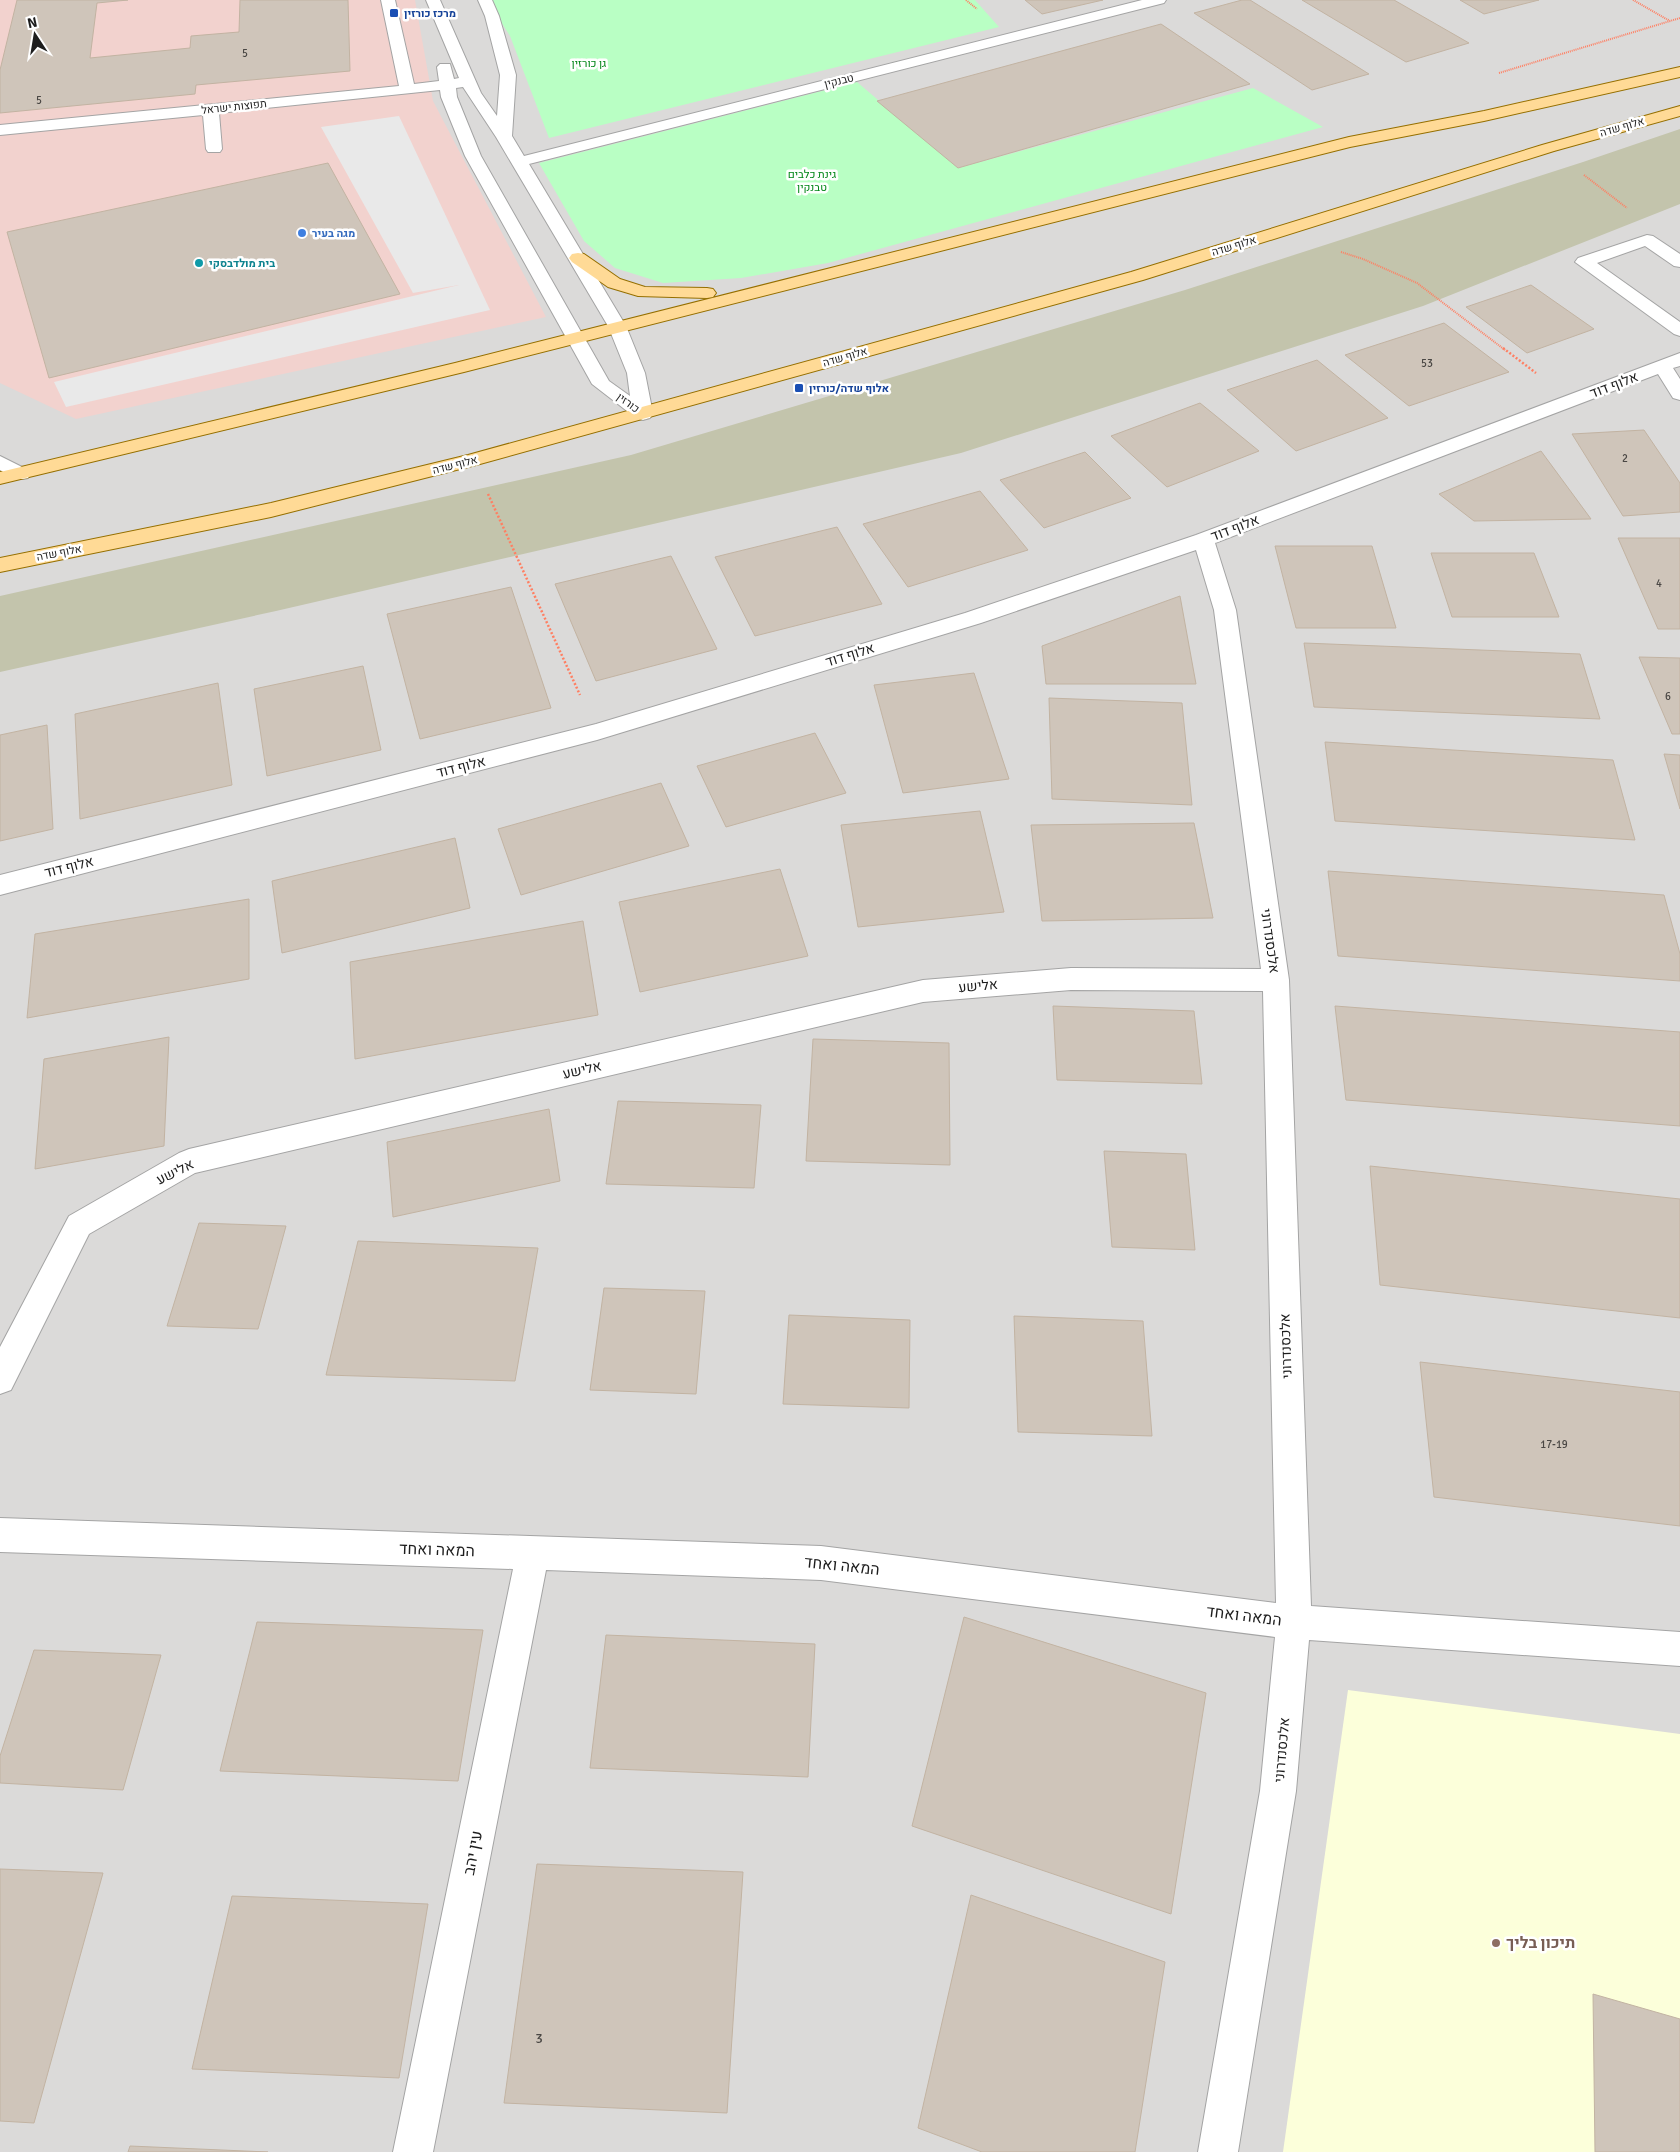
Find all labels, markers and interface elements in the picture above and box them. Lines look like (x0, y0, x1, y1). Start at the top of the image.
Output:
marker: מרכז כורזין (388, 7, 400, 19)
place label: מרכז כורזין (404, 7, 456, 20)
north arrow (10, 10, 60, 60)
text: N (26, 13, 39, 32)
house number: 5 (242, 47, 248, 60)
park label: גן כורזין (572, 57, 606, 70)
street label: טבנקין (823, 71, 855, 91)
house number: 5 (36, 94, 42, 107)
street label: תפוצות ישראל (201, 97, 267, 117)
street label: אלוף שדה (1598, 114, 1646, 140)
park label: גינת כלבים טבנקין (788, 168, 836, 194)
marker: מגה בעיר (296, 227, 308, 239)
place label: מגה בעיר (312, 227, 355, 240)
street label: אלוף שדה (1210, 233, 1258, 259)
marker: בית מולדבסקי (193, 257, 205, 269)
place label: בית מולדבסקי (209, 257, 275, 270)
street label: אלוף שדה (821, 344, 869, 370)
house number: 53 (1421, 357, 1433, 370)
street label: אלוף דוד (1587, 368, 1641, 402)
marker: אלוף שדה/כורזין (793, 382, 805, 394)
place label: אלוף שדה/כורזין (809, 382, 889, 395)
street label: כורזין (614, 390, 642, 416)
house number: 2 (1622, 452, 1628, 465)
street label: אלוף שדה (431, 453, 479, 477)
street label: אלוף דוד (1208, 511, 1262, 545)
street label: אלוף שדה (35, 542, 83, 564)
house number: 4 (1656, 577, 1662, 590)
street label: אלוף דוד (823, 639, 877, 670)
house number: 6 (1665, 690, 1671, 703)
street label: אלוף דוד (434, 753, 488, 781)
street label: אלוף דוד (42, 853, 96, 881)
street label: אלכסנדרוני (1257, 907, 1283, 975)
street label: אלישע (958, 976, 998, 996)
street label: אלישע (561, 1057, 603, 1083)
street label: אלישע (153, 1156, 197, 1188)
street label: אלכסנדרוני (1276, 1313, 1296, 1379)
house number: 17-19 (1540, 1438, 1568, 1451)
street label: המאה ואחד (399, 1539, 475, 1561)
street label: המאה ואחד (803, 1552, 881, 1580)
street label: המאה ואחד (1205, 1601, 1283, 1631)
street label: אלכסנדרוני (1271, 1717, 1293, 1783)
street label: עין יהב (459, 1829, 487, 1877)
place label: תיכון בליך (1506, 1933, 1575, 1953)
marker: תיכון בליך (1490, 1937, 1502, 1949)
house number: 3 (535, 2030, 543, 2047)

